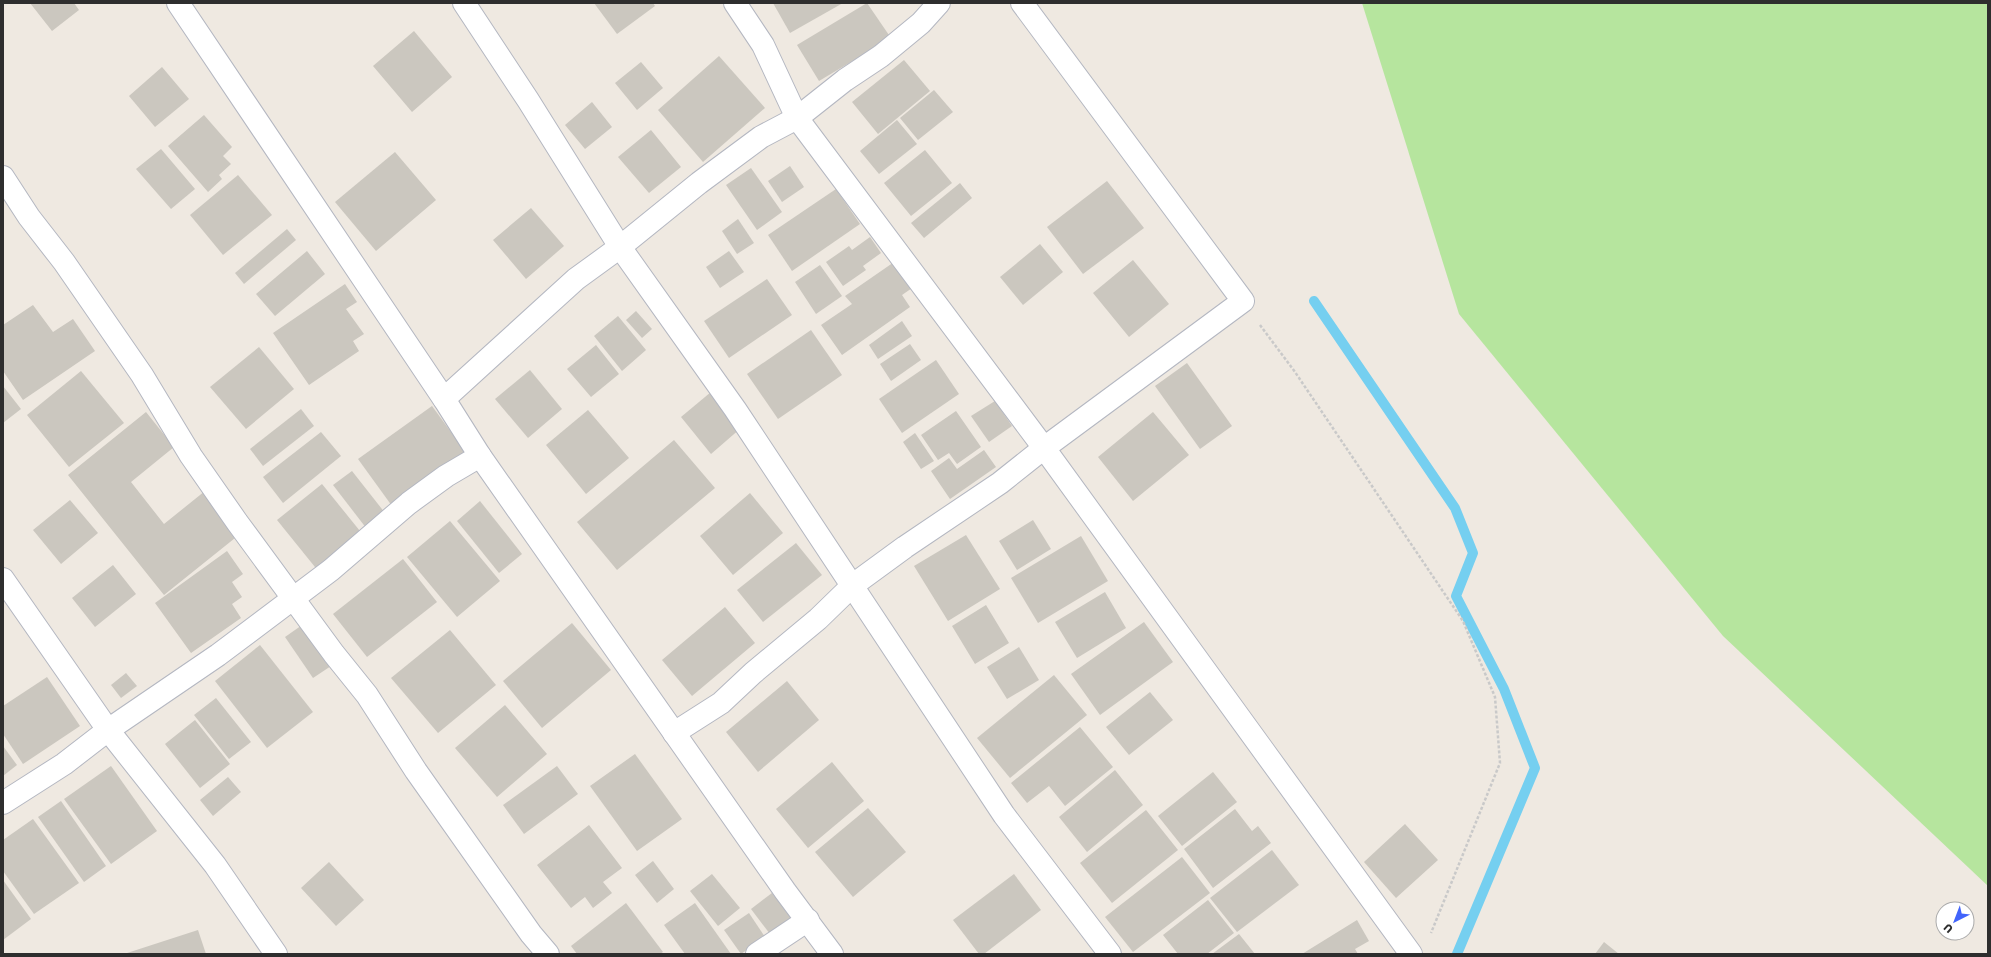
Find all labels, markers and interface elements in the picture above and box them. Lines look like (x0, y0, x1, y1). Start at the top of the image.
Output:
north arrow (1935, 901, 1975, 941)
text: U (1940, 920, 1957, 937)

